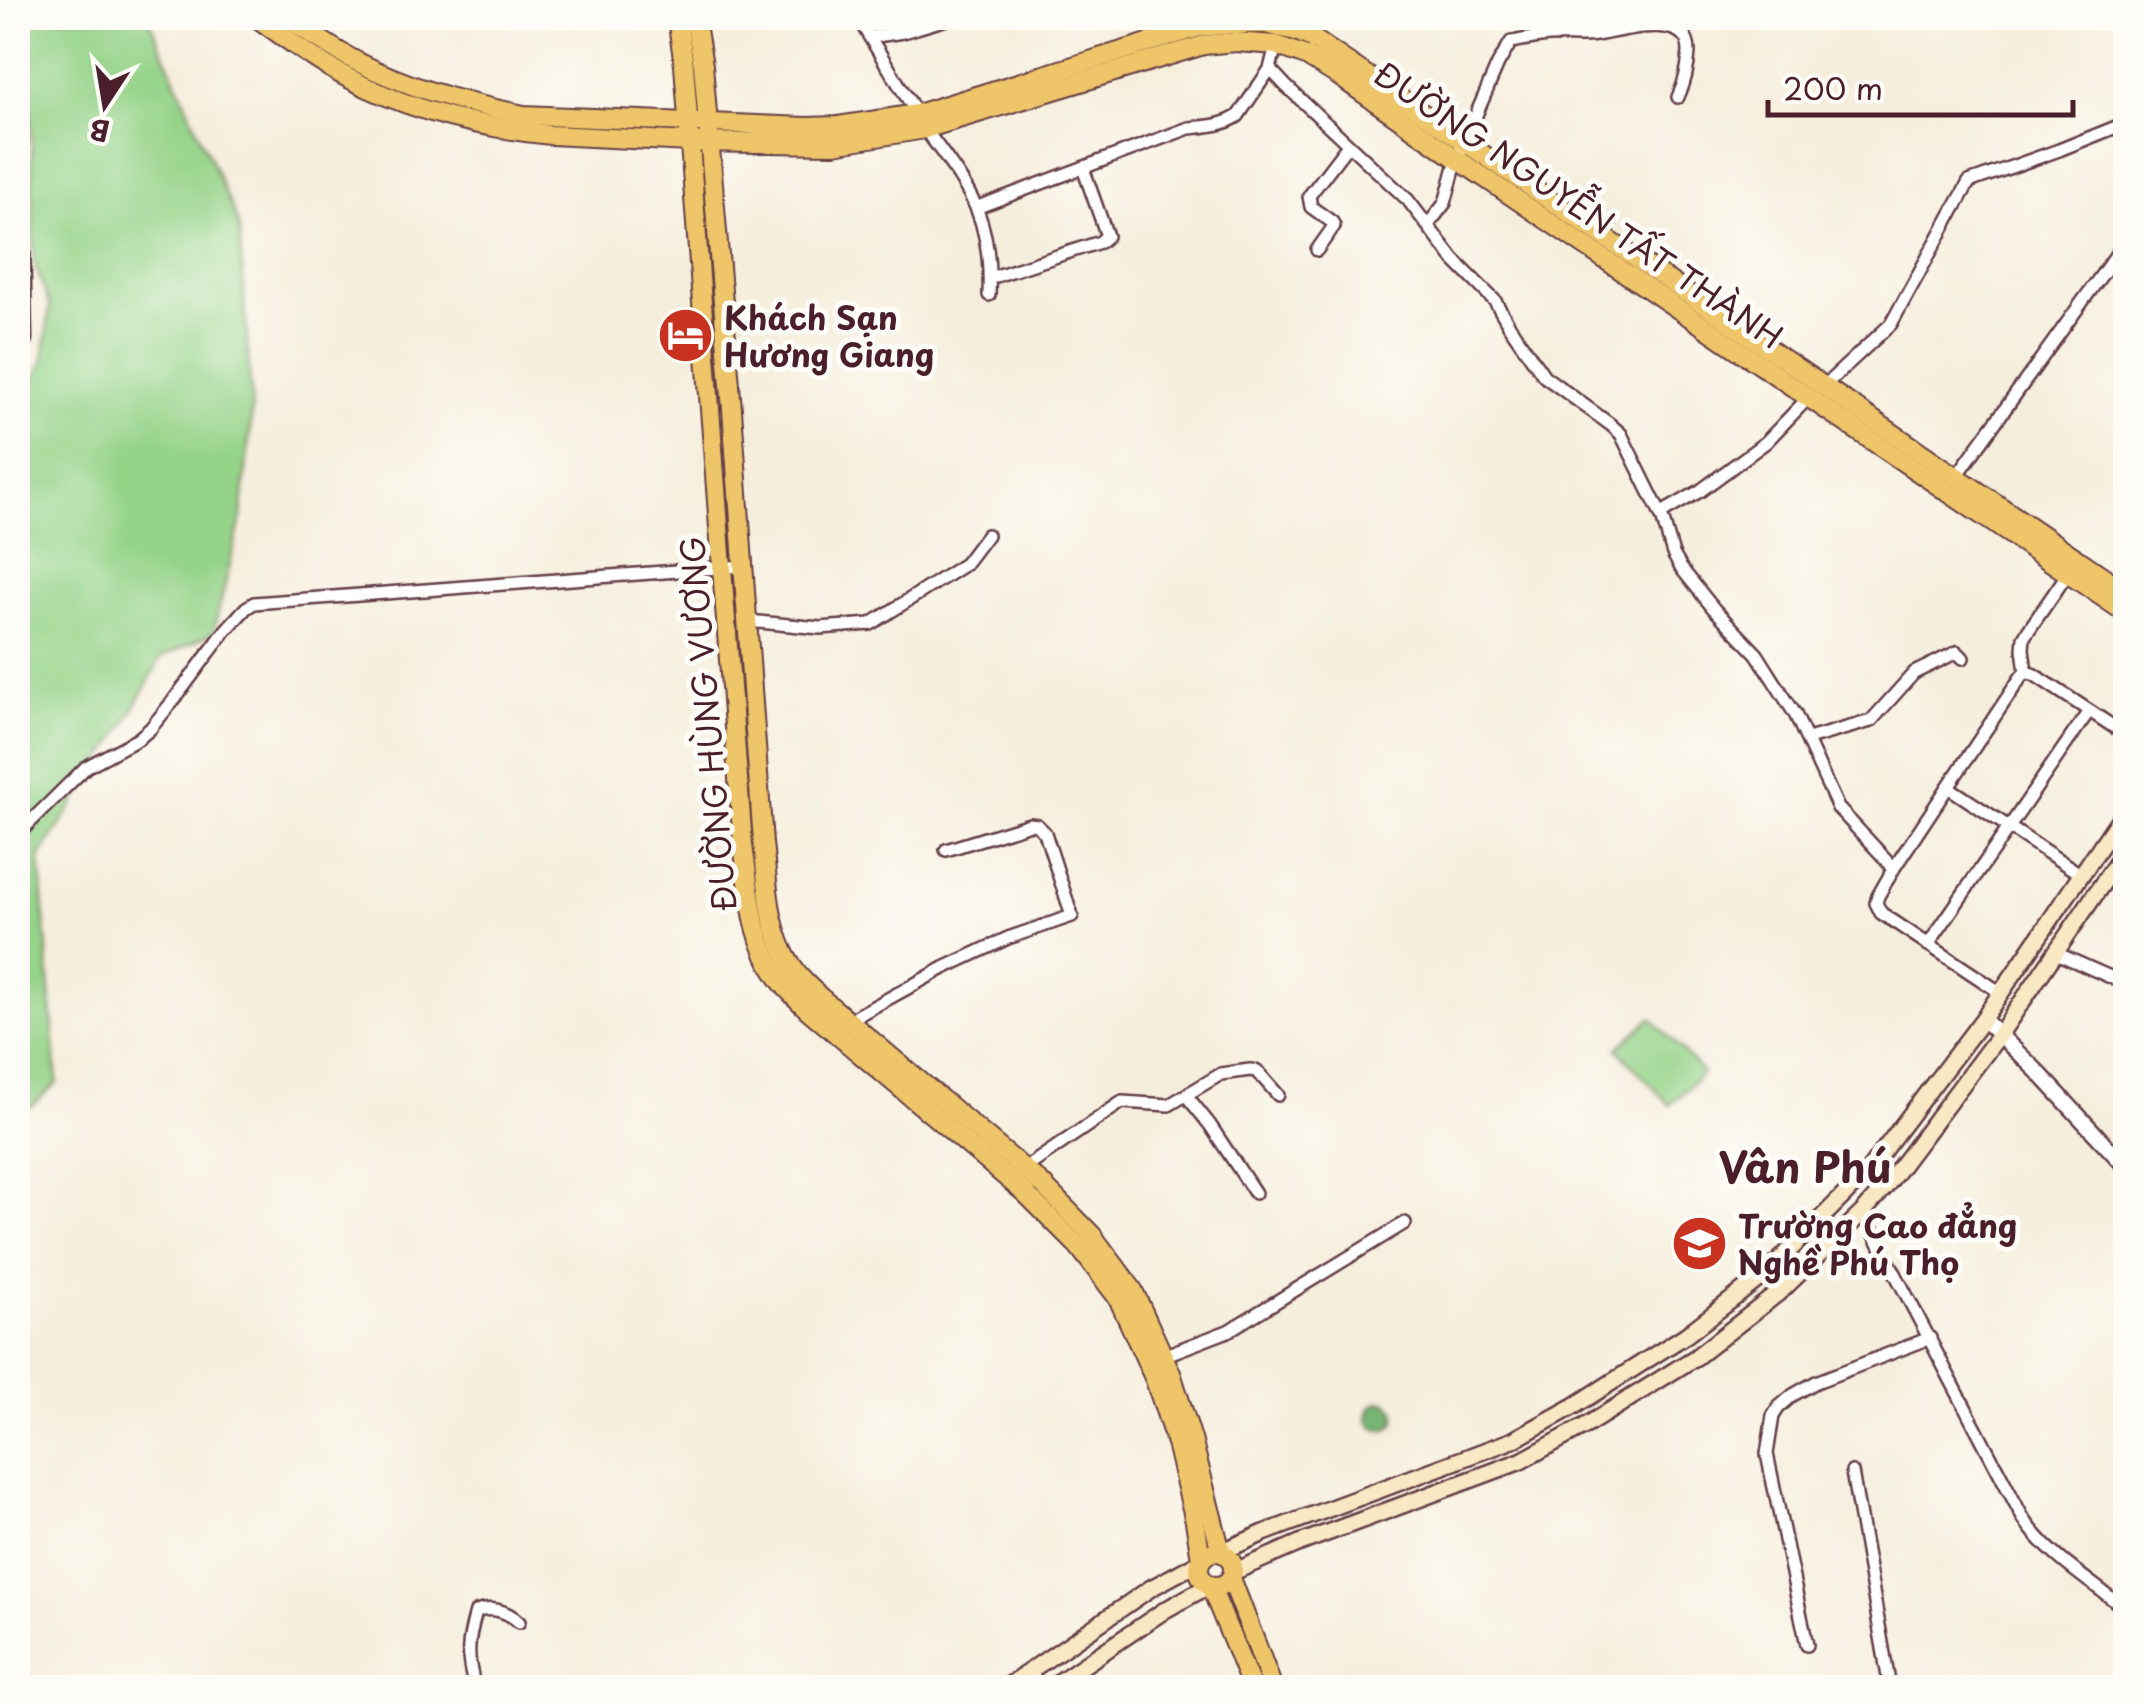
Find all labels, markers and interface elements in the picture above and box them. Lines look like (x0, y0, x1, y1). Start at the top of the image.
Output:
street label: ĐƯỜNG NGUYỄN TẤT THÀNH (1365, 47, 1794, 359)
north arrow (55, 55, 155, 155)
scale bar (1768, 55, 2073, 117)
text: 200 m (1783, 65, 1883, 110)
text: B (86, 108, 113, 154)
place label: Khách Sạn Hương Giang (724, 293, 934, 378)
hotel icon: Khách Sạn Hương Giang (655, 305, 715, 365)
street label: ĐƯỜNG HÙNG VƯƠNG (667, 535, 747, 913)
district label: Vân Phú (1718, 1134, 1892, 1197)
place label: Trường Cao đẳng Nghề Phú Thọ (1738, 1201, 2017, 1286)
school or university icon: Trường Cao đẳng Nghề Phú Thọ (1669, 1213, 1729, 1273)

